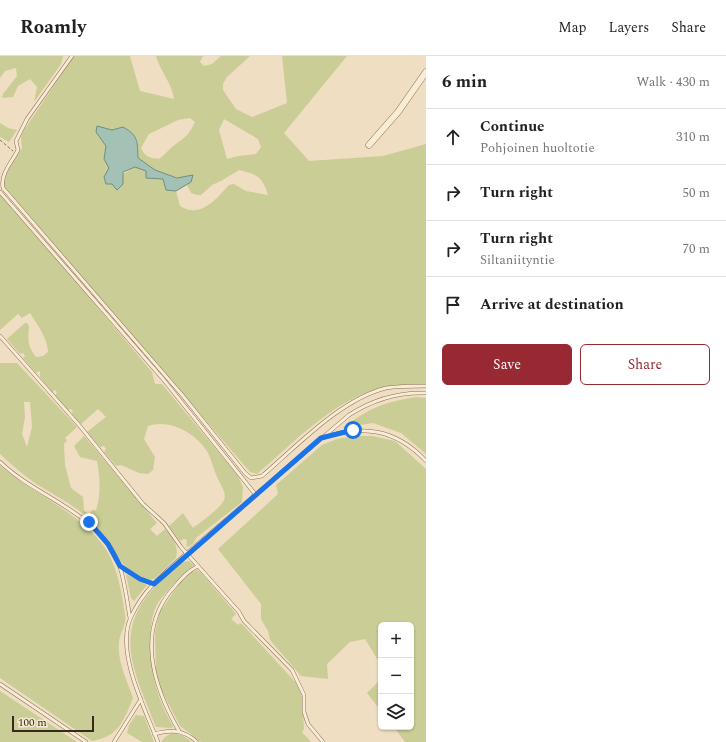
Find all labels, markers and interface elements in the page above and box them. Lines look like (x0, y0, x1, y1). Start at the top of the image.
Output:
text: Roamly (20, 13, 86, 42)
text: Map (558, 17, 587, 38)
text: Layers (609, 17, 649, 38)
text: Share (671, 17, 706, 38)
text: 6 min (442, 69, 487, 95)
text: Walk · 430 m (636, 72, 710, 92)
text: Continue (480, 115, 545, 138)
icon: ahead (442, 126, 464, 148)
text: 310 m (676, 127, 710, 147)
text: Pohjoinen huoltotie (480, 138, 595, 158)
text: Turn right (480, 181, 553, 204)
icon: right (442, 182, 464, 204)
text: 50 m (683, 183, 710, 203)
text: Turn right (480, 227, 553, 250)
icon: right (442, 238, 464, 260)
text: 70 m (683, 239, 710, 259)
text: Siltaniityntie (480, 250, 555, 270)
text: Arrive at destination (480, 293, 624, 316)
icon: arrive (442, 294, 464, 316)
button: Save (442, 344, 572, 385)
button: Share (580, 344, 710, 385)
route start (344, 421, 362, 439)
route end (80, 513, 98, 531)
map controls (378, 622, 414, 730)
button: + (378, 622, 414, 658)
button: − (378, 658, 414, 694)
button: layers (378, 694, 414, 730)
scale bar (12, 714, 94, 733)
text: 100 m (18, 714, 47, 731)

